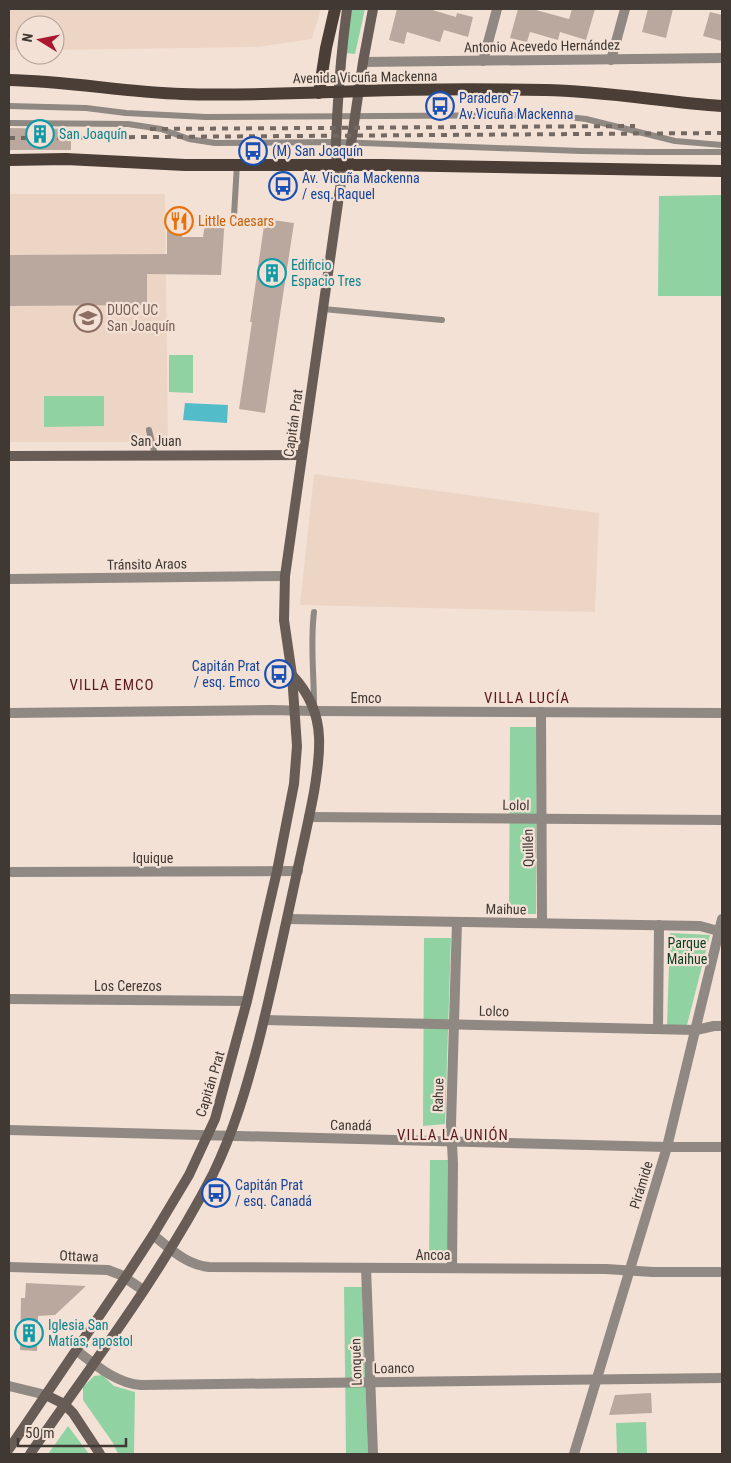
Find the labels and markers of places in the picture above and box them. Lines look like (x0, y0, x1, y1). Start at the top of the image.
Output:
place label: Paradero 7 Av.Vicuña Mackenna (459, 90, 573, 122)
bus stop icon: Paradero 7 Av.Vicuña Mackenna (425, 91, 455, 121)
building icon: San Joaquín (25, 119, 55, 149)
place label: San Joaquín (59, 126, 127, 142)
bus stop icon: (M) San Joaquín (238, 136, 268, 166)
place label: (M) San Joaquín (272, 143, 363, 160)
place label: Av. Vicuña Mackenna / esq. Raquel (302, 170, 420, 202)
bus stop icon: Av. Vicuña Mackenna / esq. Raquel (268, 171, 298, 201)
restaurant icon: Little Caesars (164, 206, 194, 236)
place label: Little Caesars (198, 213, 274, 229)
place label: Edificio Espacio Tres (291, 257, 361, 289)
building icon: Edificio Espacio Tres (257, 258, 287, 288)
place label: DUOC UC San Joaquín (107, 302, 175, 334)
school or university icon: DUOC UC San Joaquín (73, 303, 103, 333)
place label: Capitán Prat / esq. Emco (192, 658, 260, 690)
bus stop icon: Capitán Prat / esq. Emco (264, 659, 294, 689)
place label: Capitán Prat / esq. Canadá (235, 1177, 312, 1209)
bus stop icon: Capitán Prat / esq. Canadá (201, 1178, 231, 1208)
place label: Iglesia San Matías, apostol (48, 1317, 133, 1349)
building icon: Iglesia San Matías, apostol (14, 1318, 44, 1348)

